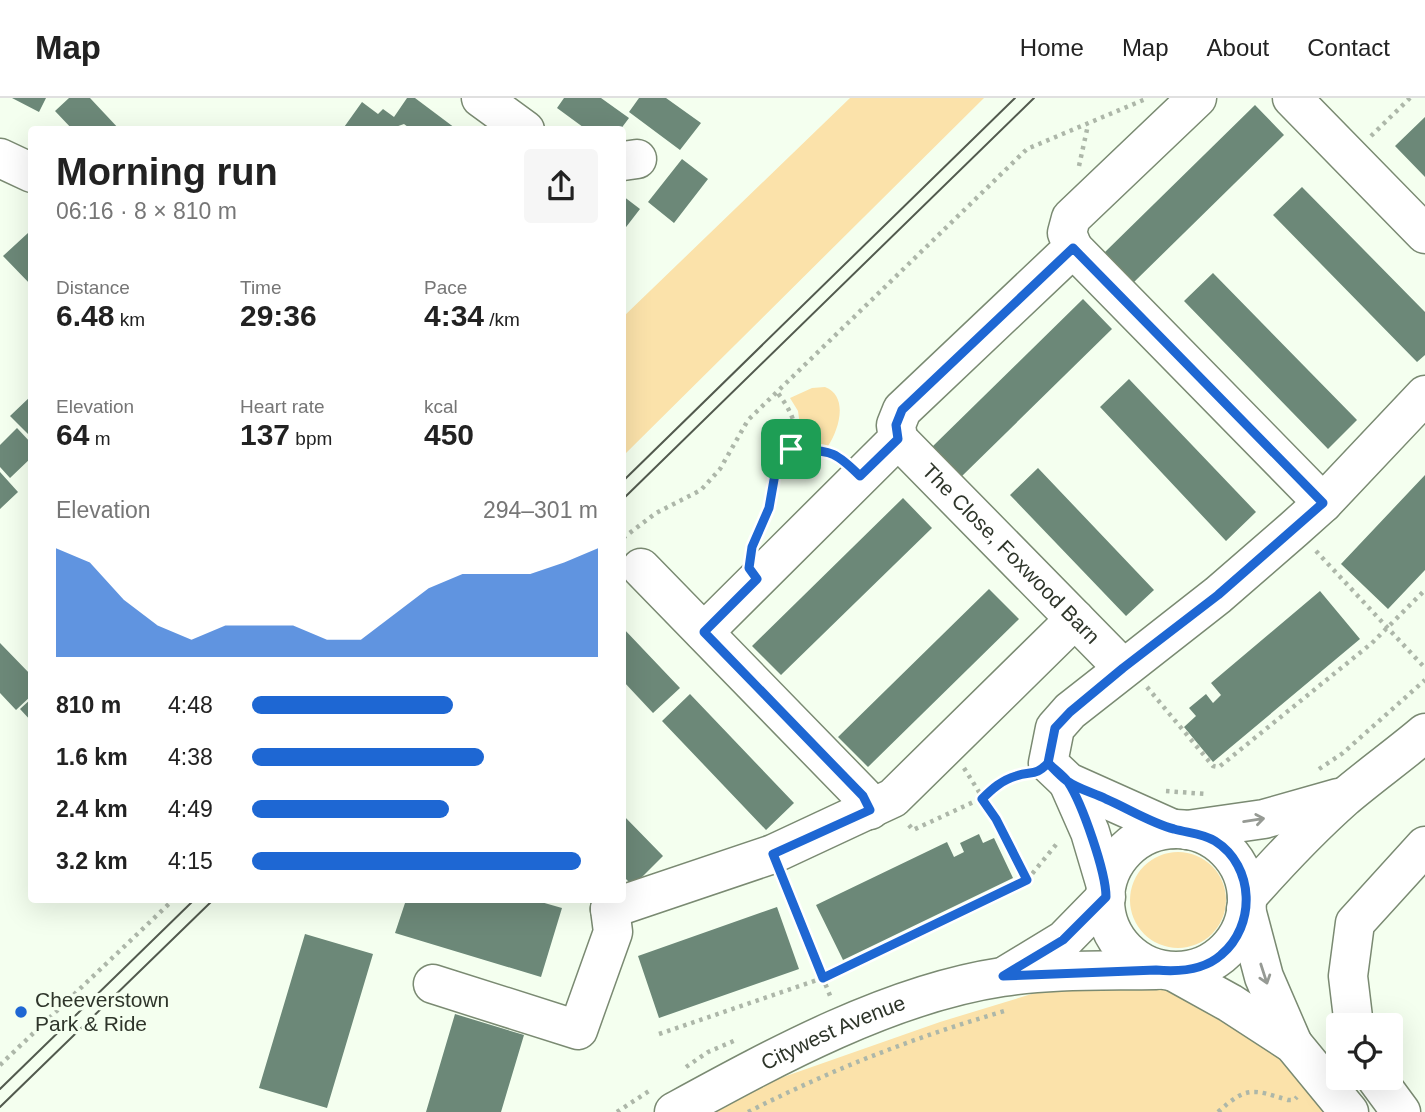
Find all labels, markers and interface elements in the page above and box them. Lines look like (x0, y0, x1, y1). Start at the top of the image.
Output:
text: Map (35, 29, 101, 66)
text: Home (1020, 34, 1084, 61)
text: Map (1122, 34, 1169, 61)
text: About (1207, 34, 1269, 61)
text: Contact (1307, 34, 1390, 61)
button: share (524, 149, 598, 223)
text: Morning run (56, 151, 278, 193)
text: 06:16 · 8 × 810 m (56, 198, 237, 224)
text: Distance (56, 277, 130, 298)
text: Time (240, 277, 282, 298)
text: Pace (424, 277, 467, 298)
text: 6.48 (56, 299, 114, 332)
text: 29:36 (240, 299, 317, 332)
text: 4:34 (424, 299, 484, 332)
text: km (114, 309, 145, 330)
text: /km (484, 309, 520, 330)
text: Elevation (56, 396, 134, 417)
text: Heart rate (240, 396, 324, 417)
text: kcal (424, 396, 458, 417)
text: 64 (56, 418, 89, 451)
text: 137 (240, 418, 290, 451)
text: 450 (424, 418, 474, 451)
pin (761, 419, 821, 479)
text: m (89, 428, 110, 449)
text: bpm (290, 428, 332, 449)
icon: arrive (772, 430, 810, 468)
street label: The Close, Foxwood Barn (918, 459, 1105, 648)
text: Elevation (56, 497, 151, 523)
text: 294–301 m (483, 497, 598, 523)
text: 810 m (56, 692, 121, 718)
text: 4:48 (168, 692, 213, 718)
text: 1.6 km (56, 744, 128, 770)
text: 4:38 (168, 744, 213, 770)
text: 2.4 km (56, 796, 128, 822)
text: 4:49 (168, 796, 213, 822)
one-way arrow (1242, 813, 1265, 826)
text: 3.2 km (56, 848, 128, 874)
text: 4:15 (168, 848, 213, 874)
one-way arrow (1259, 963, 1271, 985)
place label: Cheeverstown Park & Ride (35, 988, 169, 1035)
street label: Citywest Avenue (757, 991, 908, 1074)
marker: Cheeverstown Park & Ride (13, 1004, 29, 1020)
map controls (1326, 1013, 1403, 1090)
button: locate (1326, 1013, 1403, 1090)

